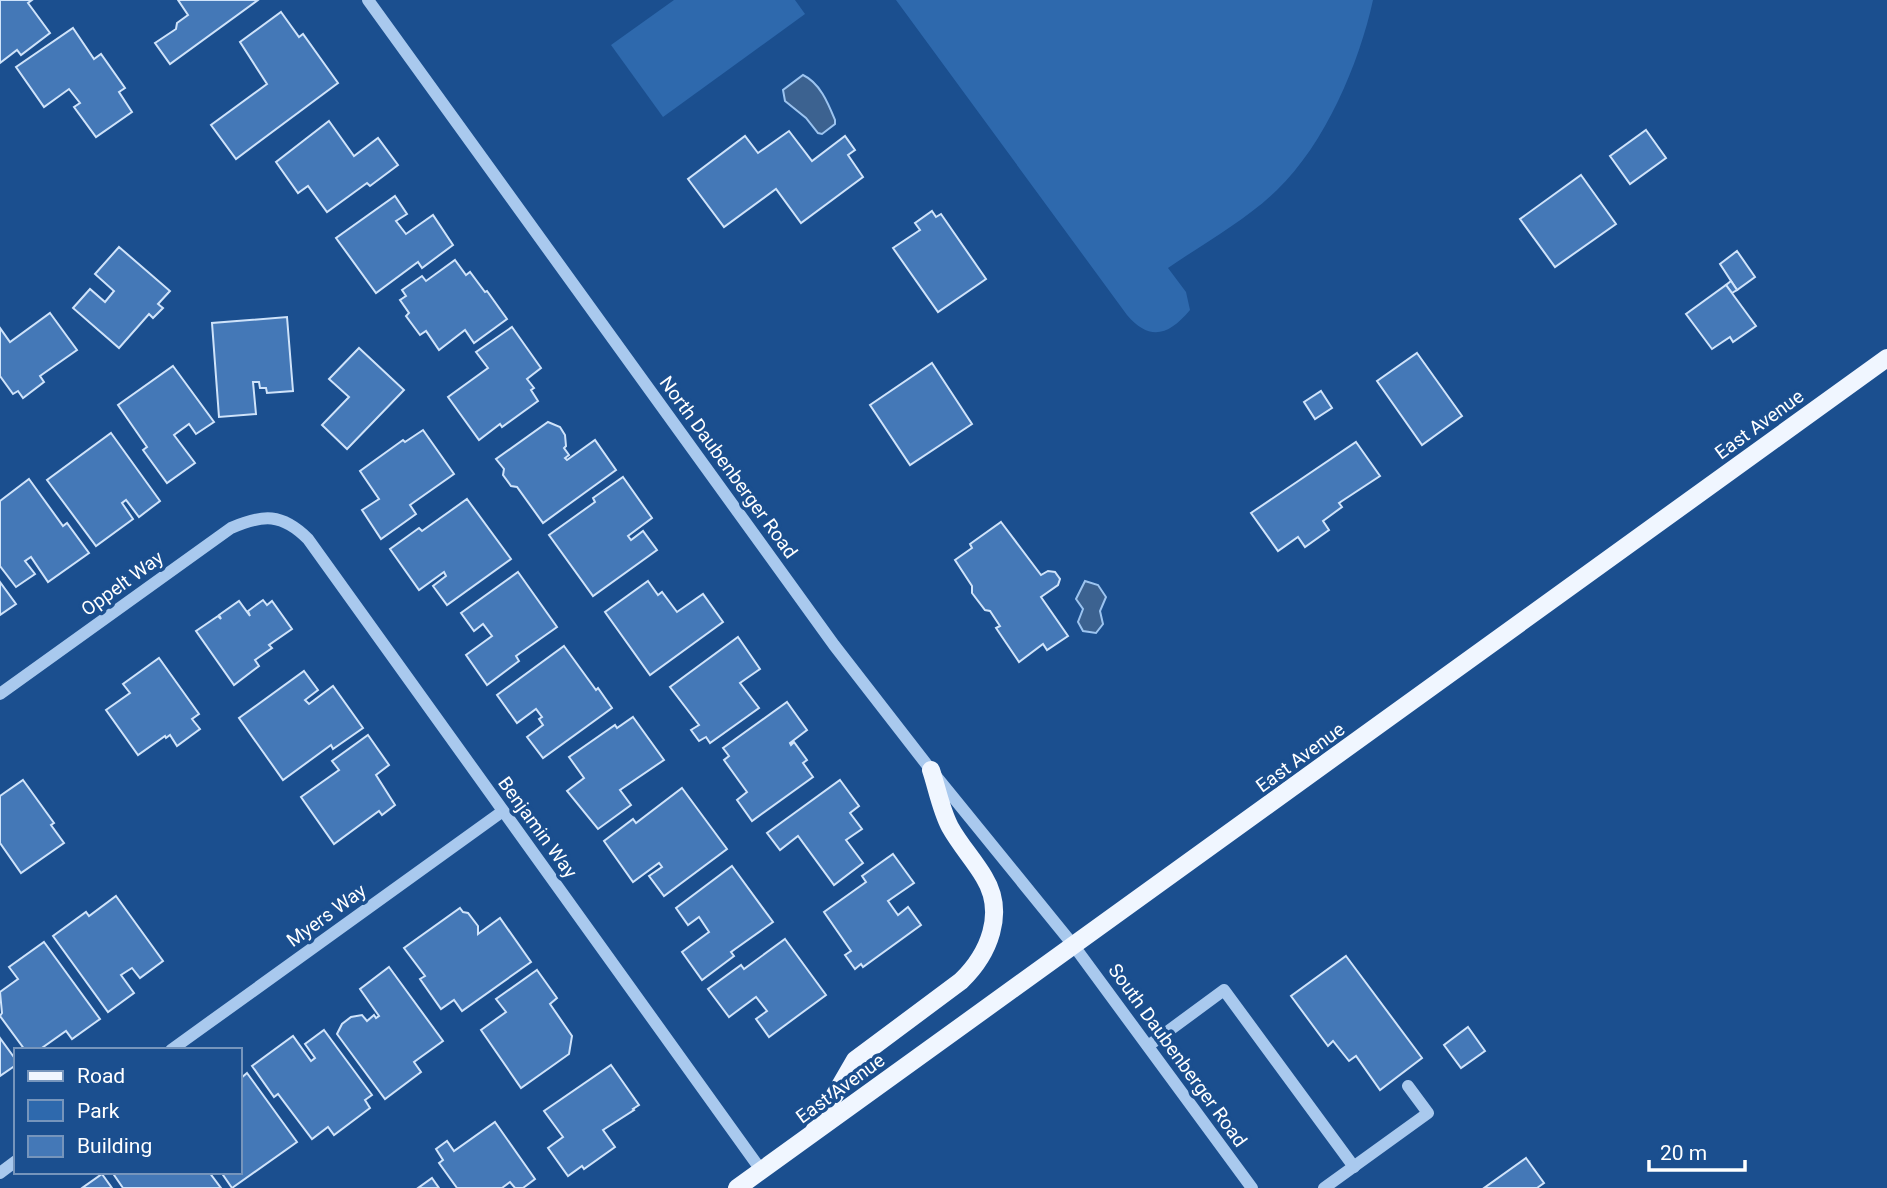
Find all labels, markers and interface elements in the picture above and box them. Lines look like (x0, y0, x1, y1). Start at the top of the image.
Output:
street label: North Daubenberger Road (655, 372, 802, 563)
street label: East Avenue (1710, 385, 1808, 464)
street label: Oppelt Way (77, 546, 168, 621)
street label: East Avenue (1251, 718, 1349, 797)
street label: Benjamin Way (493, 772, 582, 882)
street label: Myers Way (282, 879, 370, 952)
street label: South Daubenberger Road (1103, 959, 1252, 1151)
legend (14, 1048, 242, 1174)
street label: East Avenue (791, 1049, 889, 1128)
text: Road (77, 1064, 125, 1088)
text: Park (77, 1099, 120, 1123)
scale bar (1649, 1128, 1745, 1172)
text: Building (77, 1134, 152, 1158)
text: 20 m (1660, 1141, 1707, 1165)

